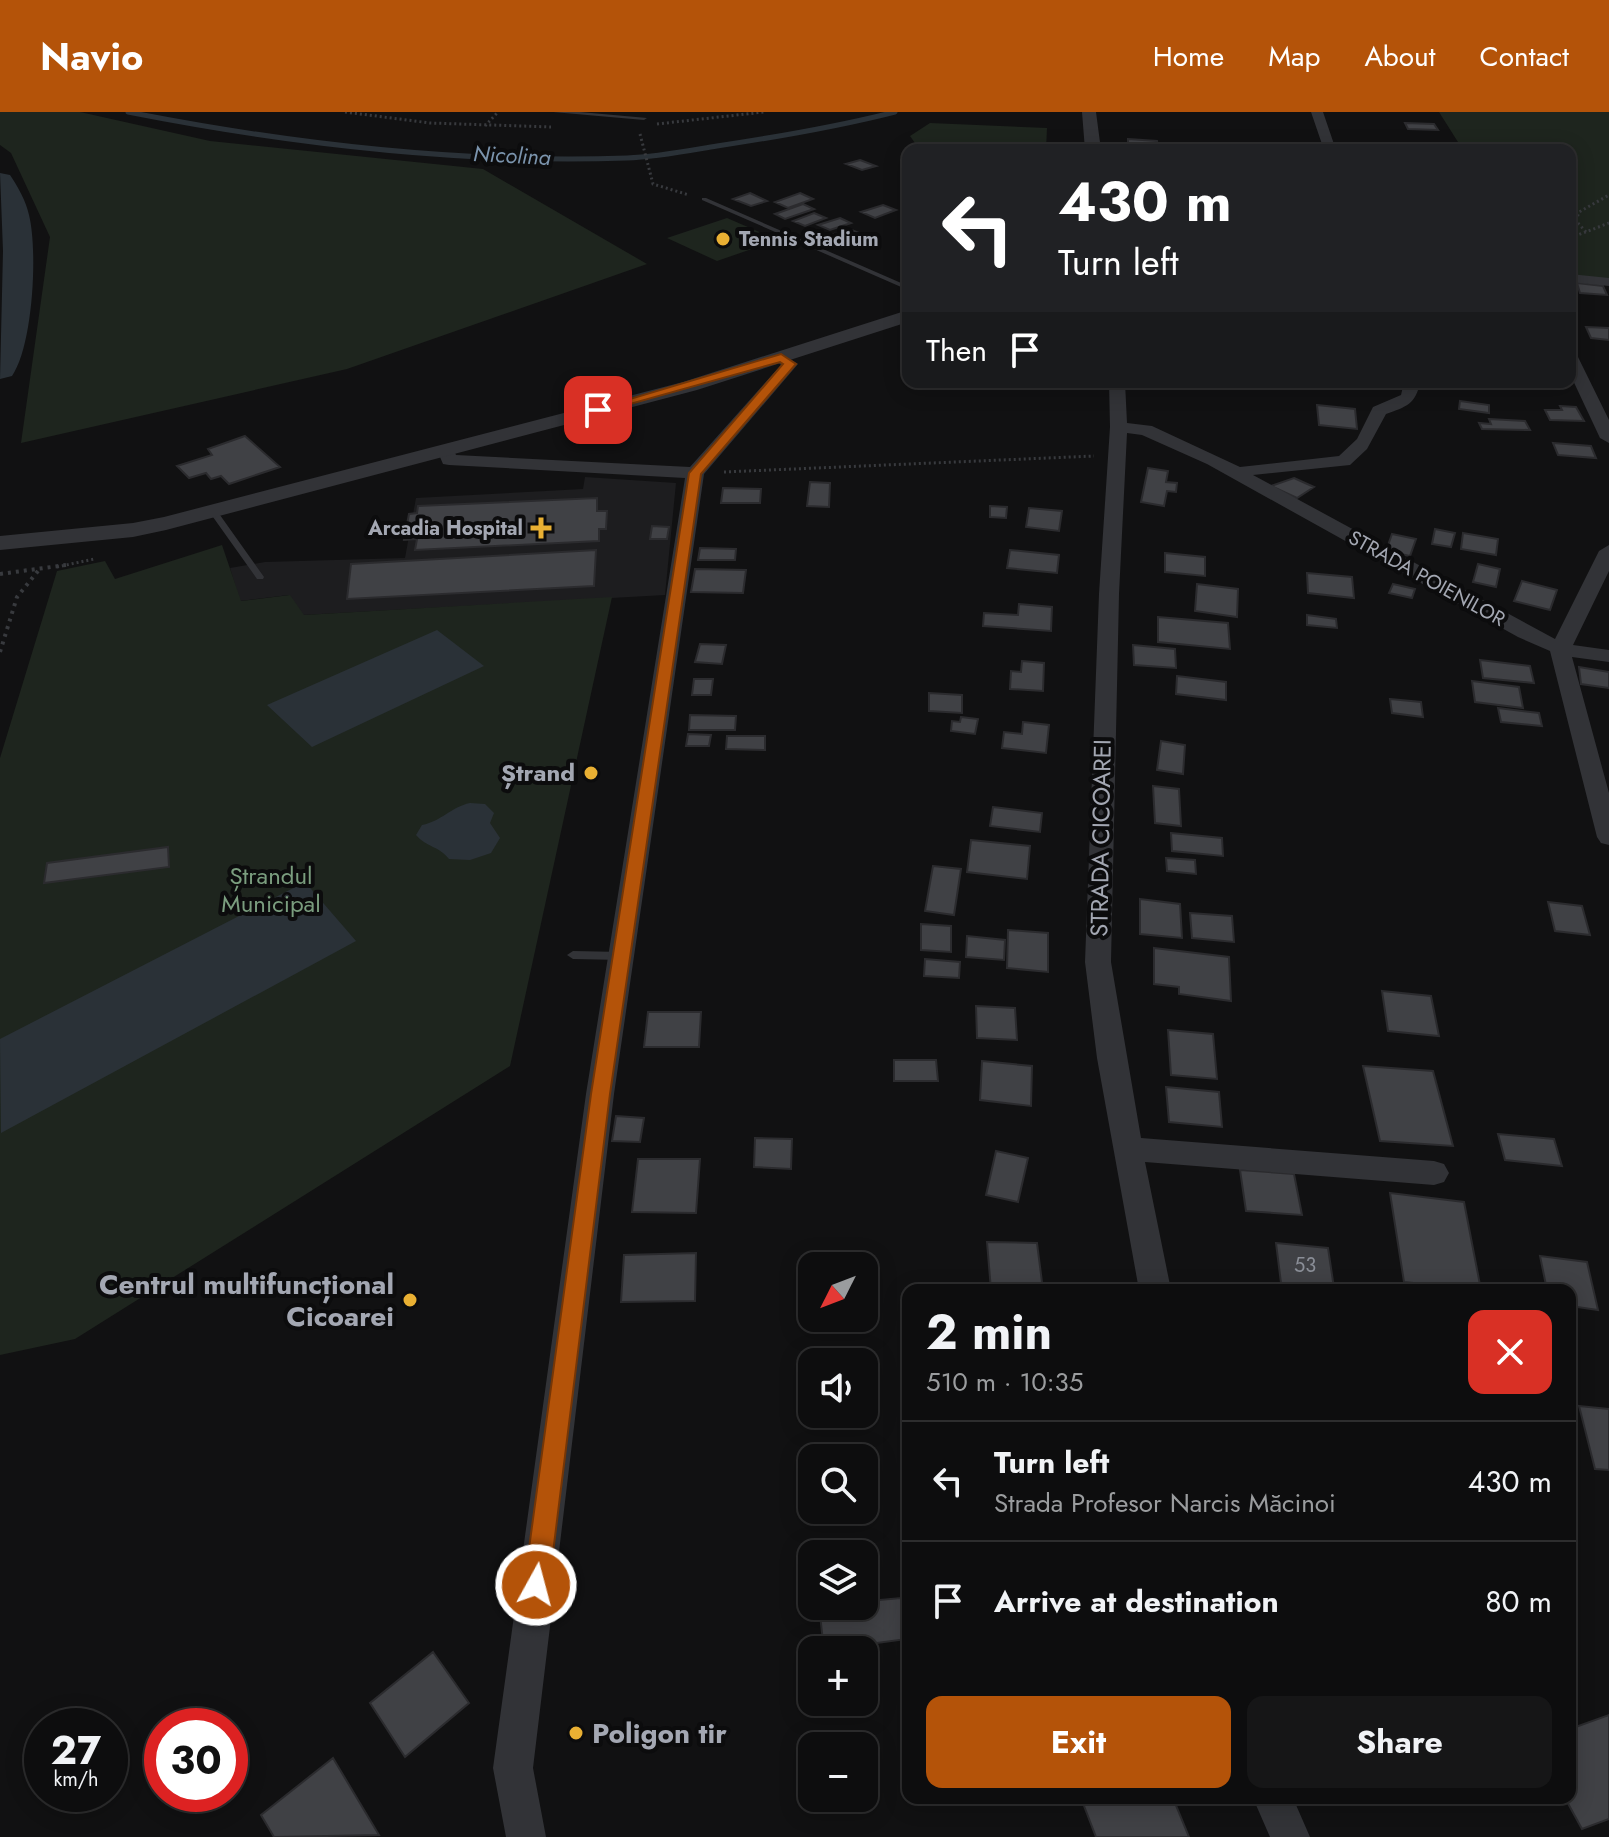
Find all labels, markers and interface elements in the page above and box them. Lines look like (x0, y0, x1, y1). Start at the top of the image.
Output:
text: Navio (40, 29, 143, 84)
text: Home (1153, 36, 1224, 77)
text: Map (1268, 36, 1320, 77)
text: About (1364, 36, 1436, 77)
text: Contact (1480, 36, 1569, 77)
water label: Nicolina (472, 137, 552, 173)
text: 430 m (1058, 161, 1232, 242)
icon: left (926, 176, 1030, 280)
place label: Tennis Stadium (739, 225, 879, 254)
marker: Tennis Stadium (714, 230, 732, 248)
text: Turn left (1058, 236, 1179, 288)
icon: arrive (1003, 328, 1047, 372)
text: Then (926, 329, 987, 372)
pin (564, 376, 632, 444)
icon: arrive (576, 388, 620, 432)
place label: Arcadia Hospital (367, 514, 523, 543)
marker: Arcadia Hospital (530, 517, 552, 539)
street label: STRADA POIENILOR (1343, 523, 1510, 634)
street label: STRADA CICOAREI (1081, 739, 1120, 937)
place label: Ștrand (501, 755, 575, 790)
marker: Ștrand (582, 764, 600, 782)
park label: Ștrandul Municipal (221, 858, 321, 921)
house number: 53 (1294, 1251, 1316, 1280)
north arrow (798, 1252, 878, 1332)
map controls (798, 1252, 878, 1812)
place label: Centrul multifuncțional Cicoarei (99, 1264, 394, 1337)
marker: Centrul multifuncțional Cicoarei (401, 1291, 419, 1309)
text: 2 min (926, 1298, 1052, 1367)
button: close (1468, 1310, 1552, 1394)
button: sound (798, 1348, 878, 1428)
text: 510 m · 10:35 (926, 1363, 1083, 1401)
text: Turn left (994, 1441, 1109, 1484)
button: search (798, 1444, 878, 1524)
icon: left (926, 1459, 970, 1503)
text: 430 m (1468, 1460, 1552, 1503)
text: Strada Profesor Narcis Măcinoi (994, 1484, 1336, 1522)
button: layers (798, 1540, 878, 1620)
position arrow (494, 1543, 578, 1627)
icon: arrive (926, 1579, 970, 1623)
text: Arrive at destination (994, 1580, 1279, 1623)
text: 80 m (1485, 1580, 1552, 1623)
button: + (798, 1636, 878, 1716)
button: Exit (926, 1696, 1231, 1788)
button: Share (1247, 1696, 1552, 1788)
speed limit sign: 30 (144, 1708, 248, 1812)
place label: Poligon tir (592, 1713, 727, 1754)
text: 27 (51, 1721, 101, 1779)
marker: Poligon tir (567, 1724, 585, 1742)
button: − (798, 1732, 878, 1812)
text: km/h (53, 1765, 99, 1794)

